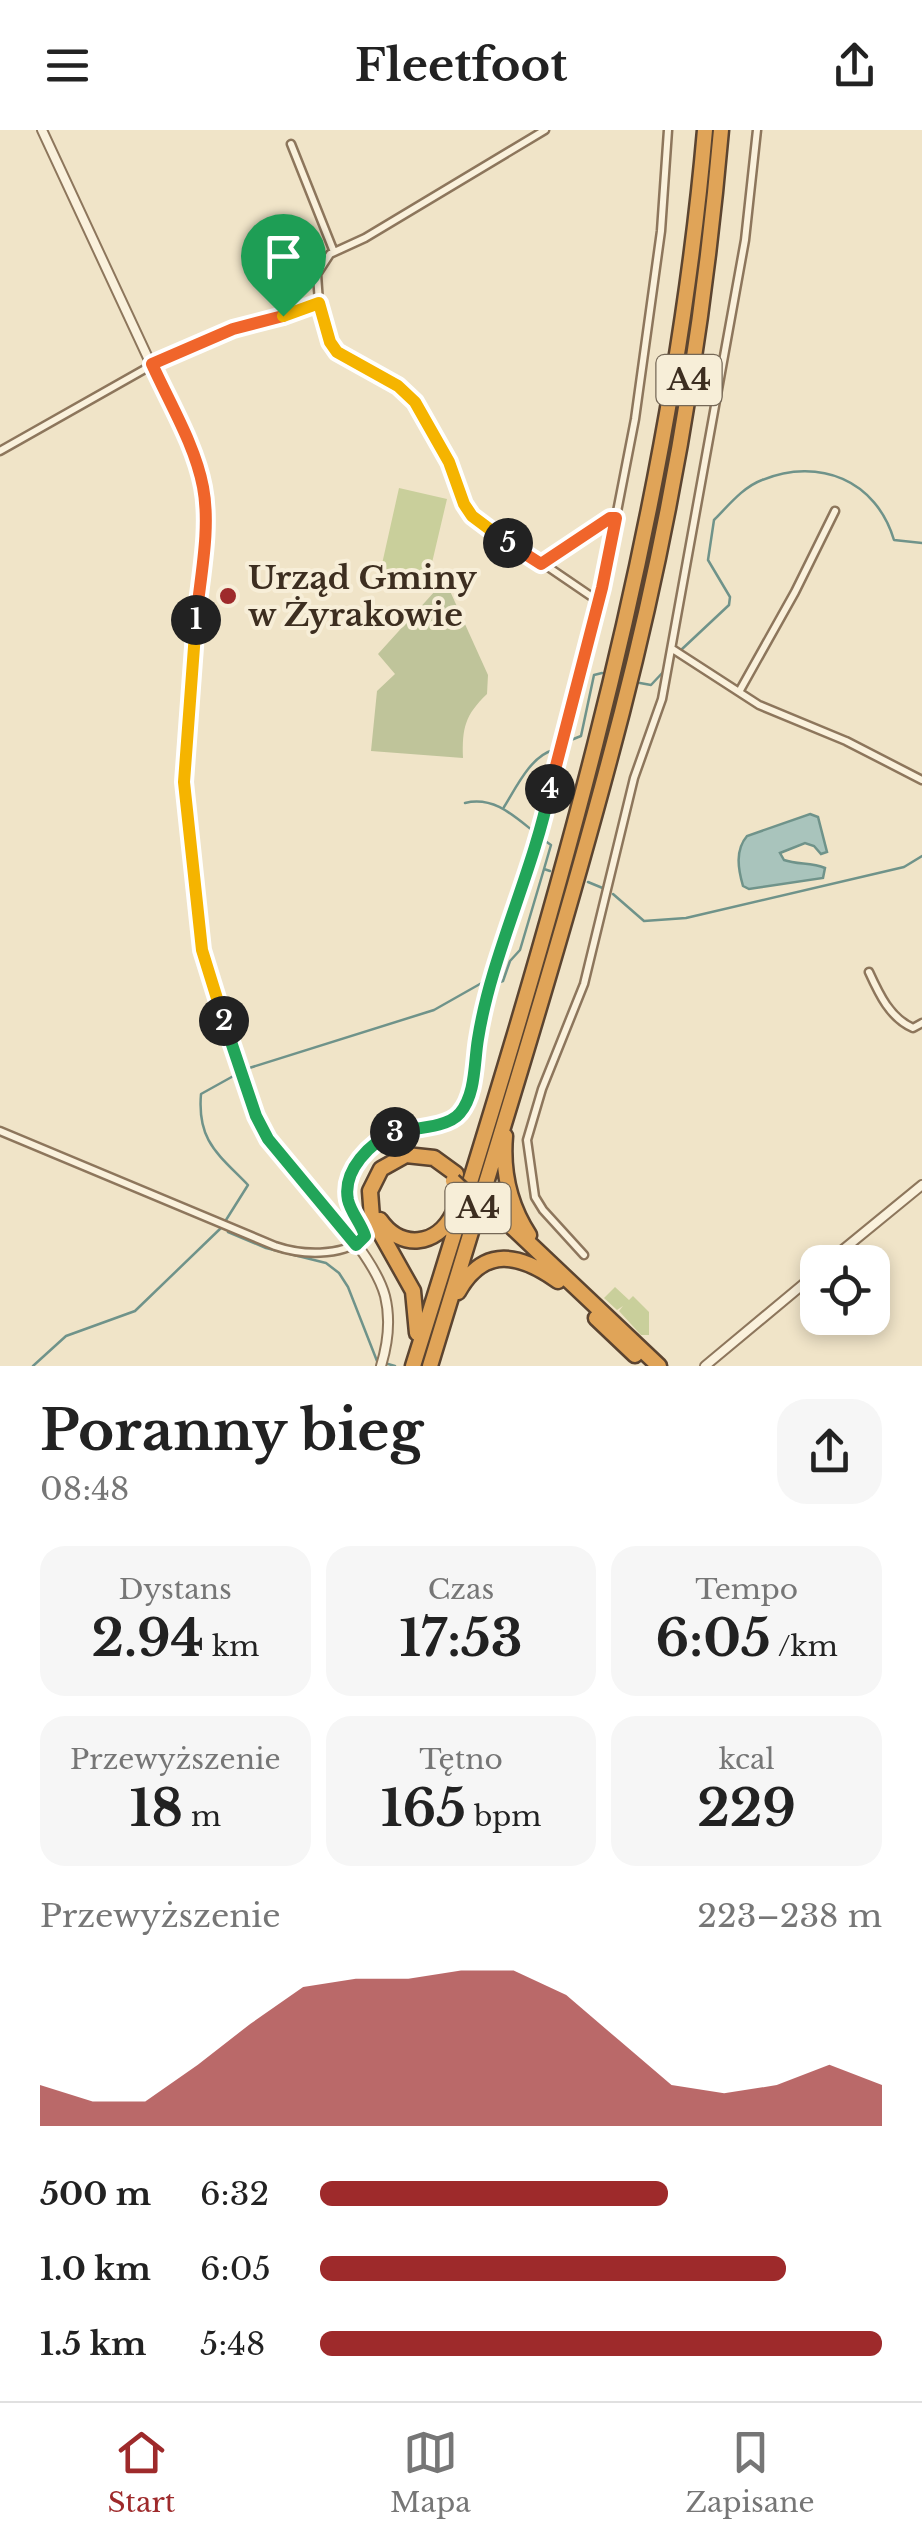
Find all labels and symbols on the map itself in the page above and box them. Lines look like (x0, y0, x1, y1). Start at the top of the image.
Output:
pin (241, 214, 326, 317)
road number: A4 (656, 355, 722, 405)
pin: 5 (483, 518, 533, 568)
place label: Urząd Gminy w Żyrakowie (248, 558, 477, 635)
marker: Urząd Gminy w Żyrakowie (217, 585, 239, 607)
pin: 1 (171, 595, 221, 645)
pin: 4 (525, 764, 575, 814)
pin: 2 (199, 996, 249, 1046)
pin: 3 (370, 1107, 420, 1157)
road number: A4 (446, 1183, 510, 1233)

